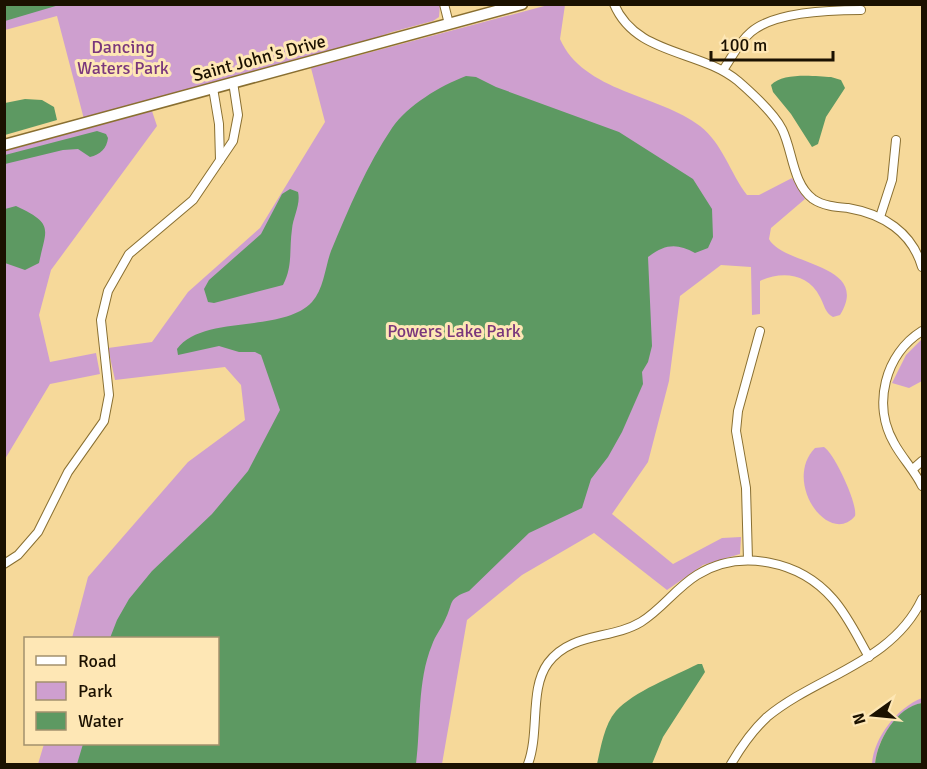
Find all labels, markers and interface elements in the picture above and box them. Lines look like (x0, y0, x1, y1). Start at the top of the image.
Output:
scale bar (711, 24, 832, 62)
street label: Saint John's Drive (190, 30, 328, 86)
text: 100 m (720, 34, 767, 56)
park label: Dancing Waters Park (77, 36, 169, 79)
park label: Powers Lake Park (387, 320, 521, 342)
legend (24, 637, 219, 745)
text: Road (78, 650, 117, 672)
text: Park (78, 680, 113, 702)
north arrow (843, 685, 903, 745)
text: Water (78, 710, 124, 732)
text: N (848, 711, 871, 727)

